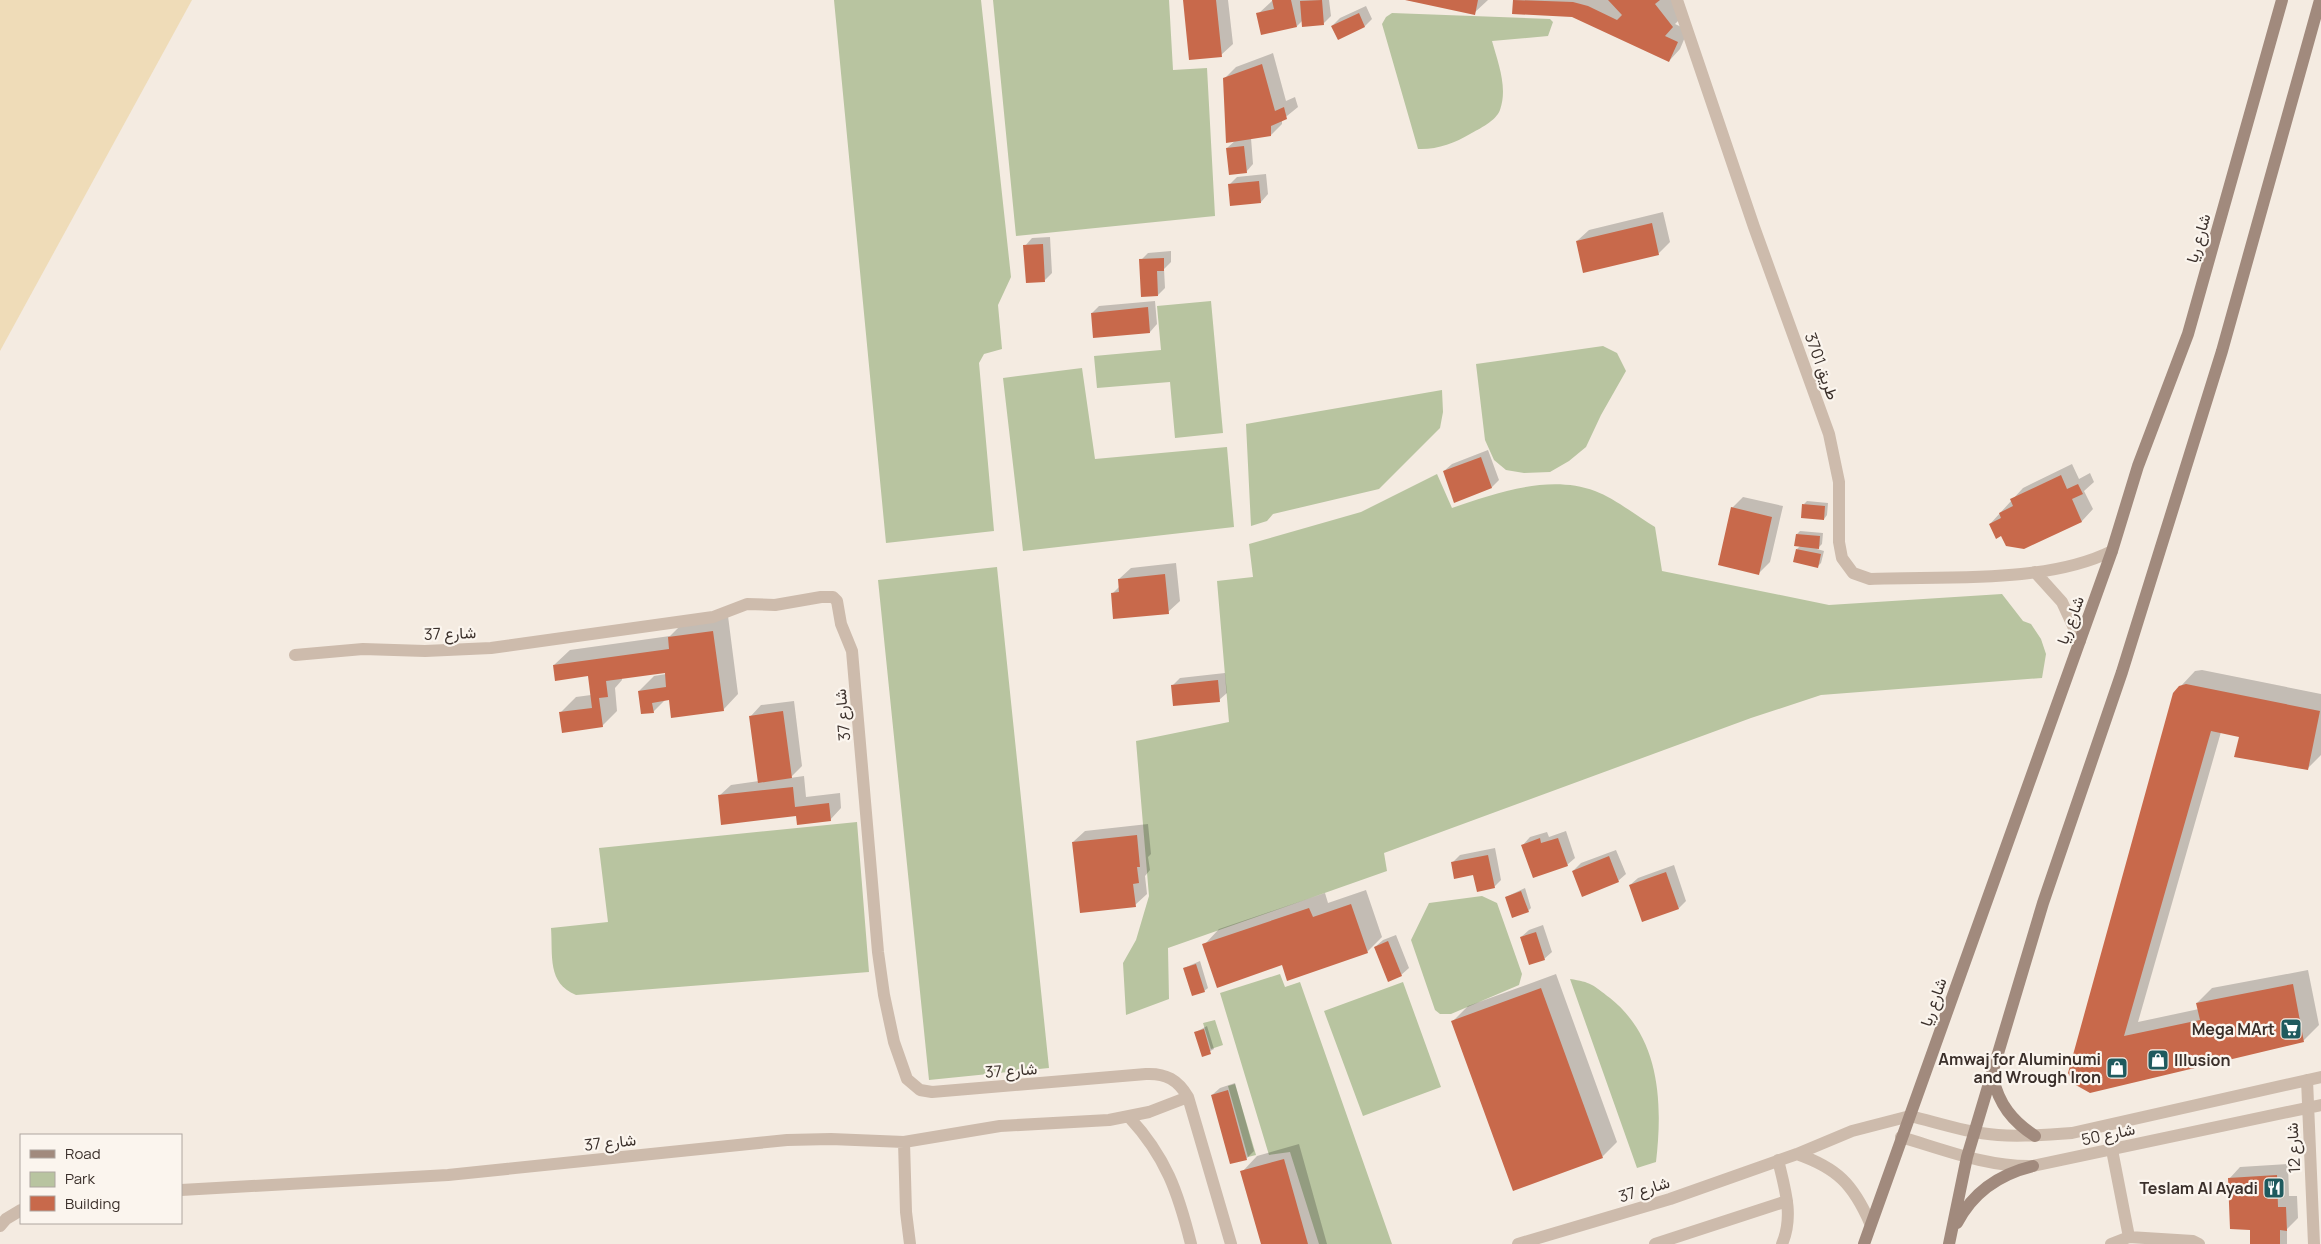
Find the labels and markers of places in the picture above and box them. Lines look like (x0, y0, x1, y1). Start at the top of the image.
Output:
supermarket icon: Mega MArt (2279, 1017, 2303, 1041)
place label: Mega MArt (2192, 1018, 2275, 1040)
place label: Amwaj for Aluminumi and Wrough Iron (1938, 1048, 2101, 1088)
shop icon: Illusion (2146, 1048, 2170, 1072)
place label: Illusion (2174, 1049, 2231, 1071)
shop icon: Amwaj for Aluminumi and Wrough Iron (2105, 1056, 2129, 1080)
restaurant icon: Teslam Al Ayadi (2262, 1176, 2286, 1200)
place label: Teslam Al Ayadi (2139, 1177, 2258, 1199)

